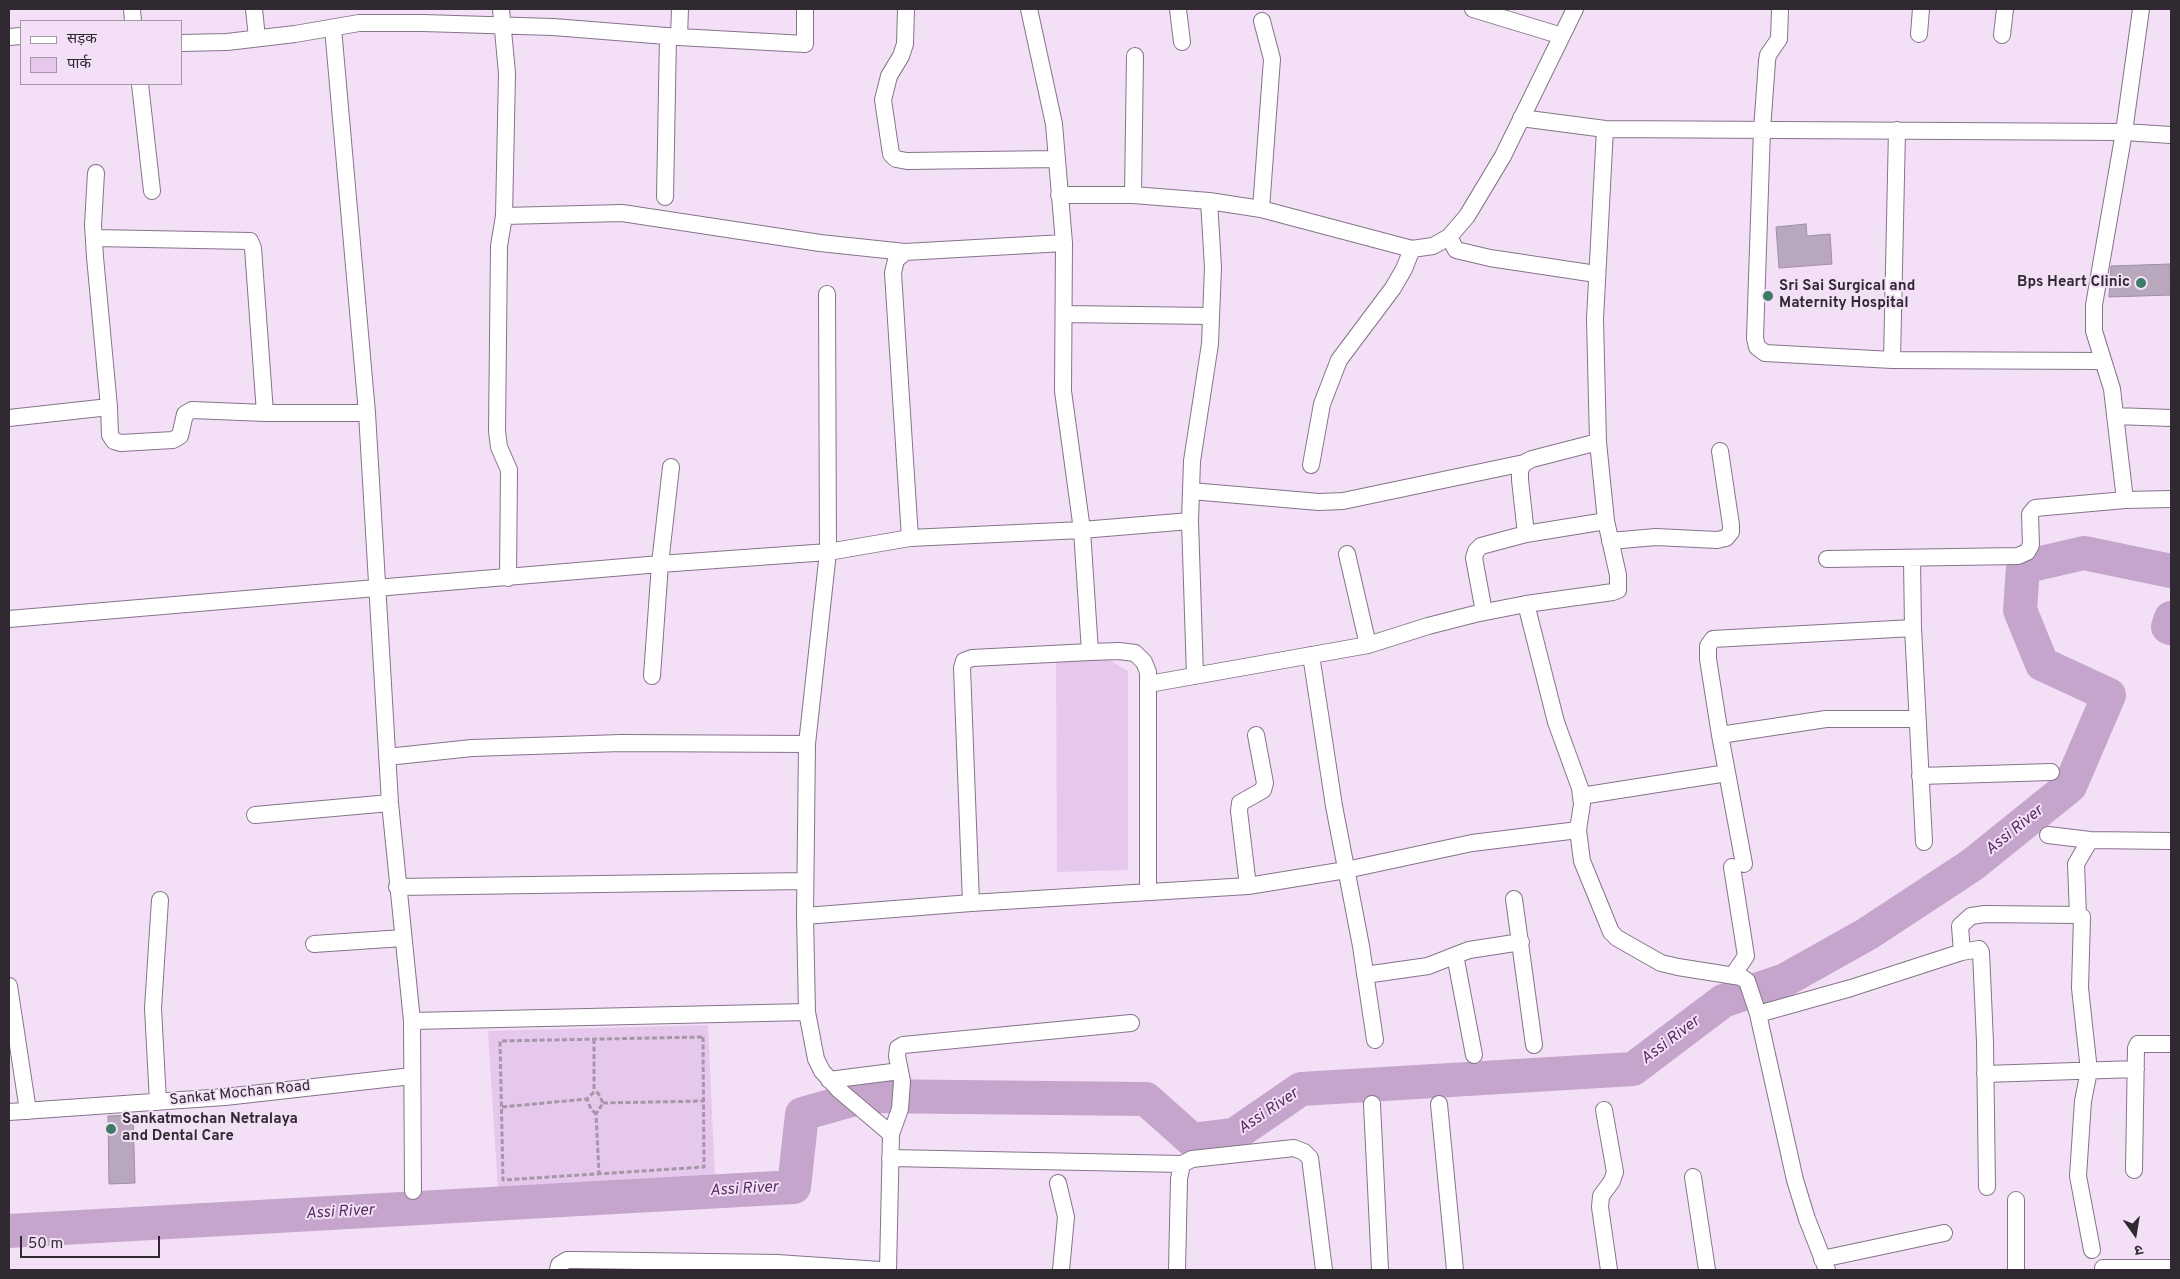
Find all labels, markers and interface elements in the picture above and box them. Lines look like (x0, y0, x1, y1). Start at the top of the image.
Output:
legend (20, 20, 182, 85)
text: सड़क (67, 30, 97, 49)
text: पार्क (67, 55, 91, 74)
place label: Bps Heart Clinic (2017, 274, 2130, 292)
marker: Bps Heart Clinic (2134, 276, 2148, 290)
place label: Sri Sai Surgical and Maternity Hospital (1779, 278, 1915, 313)
marker: Sri Sai Surgical and Maternity Hospital (1761, 289, 1775, 303)
water label: Assi River (1982, 802, 2048, 860)
water label: Assi River (1638, 1013, 1704, 1069)
street label: Sankat Mochan Road (169, 1078, 311, 1110)
water label: Assi River (1235, 1085, 1303, 1139)
place label: Sankatmochan Netralaya and Dental Care (122, 1111, 298, 1146)
marker: Sankatmochan Netralaya and Dental Care (104, 1122, 118, 1136)
water label: Assi River (709, 1179, 779, 1201)
water label: Assi River (305, 1202, 375, 1224)
north arrow (2110, 1209, 2160, 1259)
scale bar (22, 1226, 162, 1258)
text: 50 m (28, 1235, 63, 1254)
text: उ (2133, 1240, 2144, 1258)

